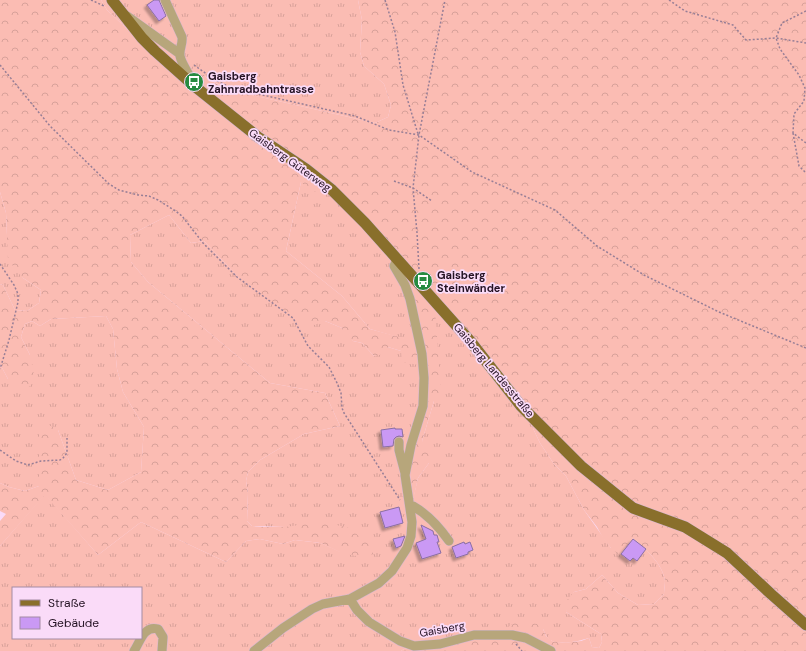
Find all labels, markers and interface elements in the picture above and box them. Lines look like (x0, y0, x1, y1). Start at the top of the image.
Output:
place label: Gaisberg Zahnradbahntrasse (208, 69, 314, 96)
bus stop icon: Gaisberg Zahnradbahntrasse (183, 71, 205, 93)
street label: Gaisberg Güterweg (246, 125, 334, 195)
place label: Gaisberg Steinwänder (437, 268, 505, 295)
bus stop icon: Gaisberg Steinwänder (412, 270, 434, 292)
street label: Gaisberg Landesstraße (451, 320, 537, 420)
legend (12, 587, 142, 639)
text: Straße (48, 595, 85, 611)
text: Gebäude (48, 615, 99, 631)
street label: Gaisberg (418, 618, 466, 640)

